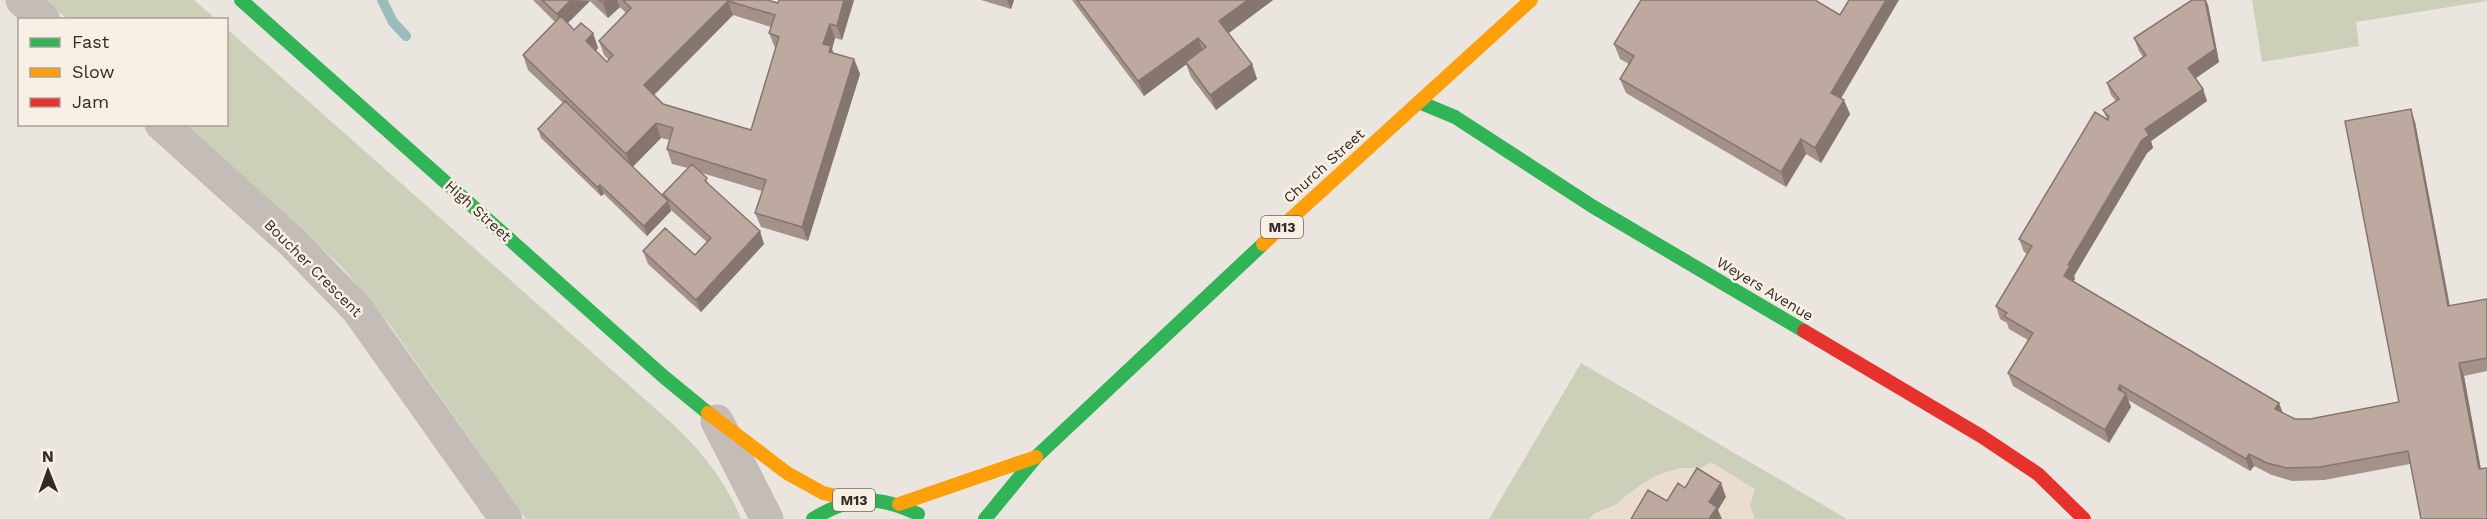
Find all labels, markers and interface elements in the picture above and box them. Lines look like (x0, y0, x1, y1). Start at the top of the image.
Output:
legend (18, 18, 228, 126)
text: Fast (72, 31, 110, 52)
text: Slow (72, 61, 115, 82)
text: Jam (72, 91, 109, 112)
street label: Church Street (1280, 124, 1369, 207)
street label: High Street (441, 177, 515, 246)
street label: Boucher Crescent (260, 215, 366, 321)
road number: M13 (1261, 216, 1303, 238)
street label: Weyers Avenue (1713, 253, 1817, 325)
north arrow (18, 441, 78, 501)
text: N (42, 447, 54, 466)
road number: M13 (833, 489, 875, 511)

